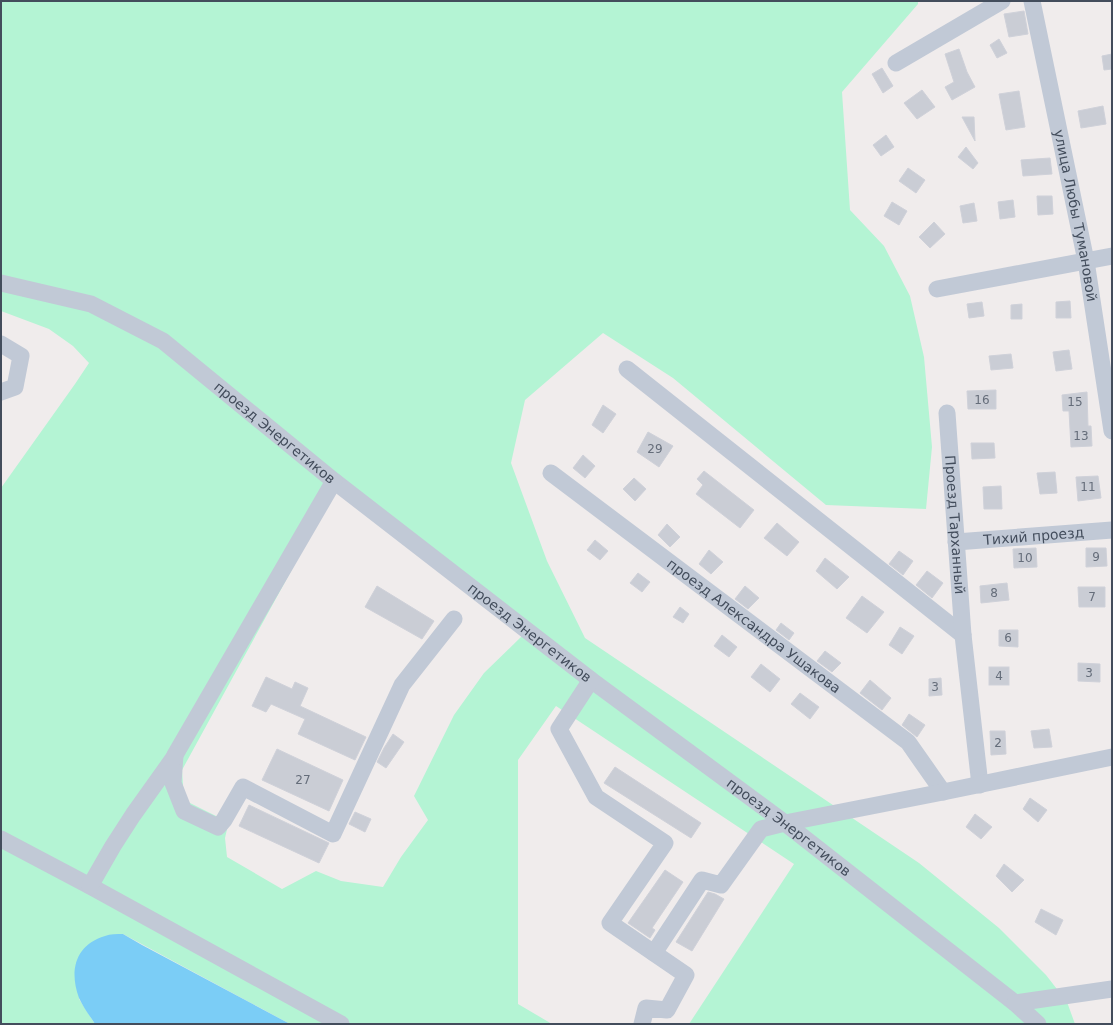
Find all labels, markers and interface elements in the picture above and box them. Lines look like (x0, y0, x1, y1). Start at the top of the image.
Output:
street label: улица Любы Тумановой (1051, 128, 1100, 303)
street label: проезд Энергетиков (211, 378, 339, 487)
house number: 16 (974, 393, 990, 407)
house number: 15 (1067, 395, 1083, 409)
house number: 13 (1073, 429, 1089, 443)
house number: 29 (647, 442, 663, 456)
street label: Проезд Тарханный (942, 454, 968, 595)
house number: 11 (1080, 480, 1096, 494)
street label: Тихий проезд (982, 524, 1085, 548)
house number: 9 (1092, 550, 1100, 564)
house number: 10 (1017, 551, 1033, 565)
street label: проезд Александра Ушакова (664, 555, 844, 696)
street label: проезд Энергетиков (465, 580, 595, 685)
house number: 8 (990, 586, 998, 600)
house number: 7 (1088, 590, 1096, 604)
house number: 6 (1004, 631, 1012, 645)
house number: 3 (1085, 666, 1093, 680)
house number: 4 (995, 669, 1003, 683)
house number: 3 (931, 680, 939, 694)
house number: 2 (994, 736, 1002, 750)
house number: 27 (295, 773, 311, 787)
street label: проезд Энергетиков (724, 775, 854, 880)

